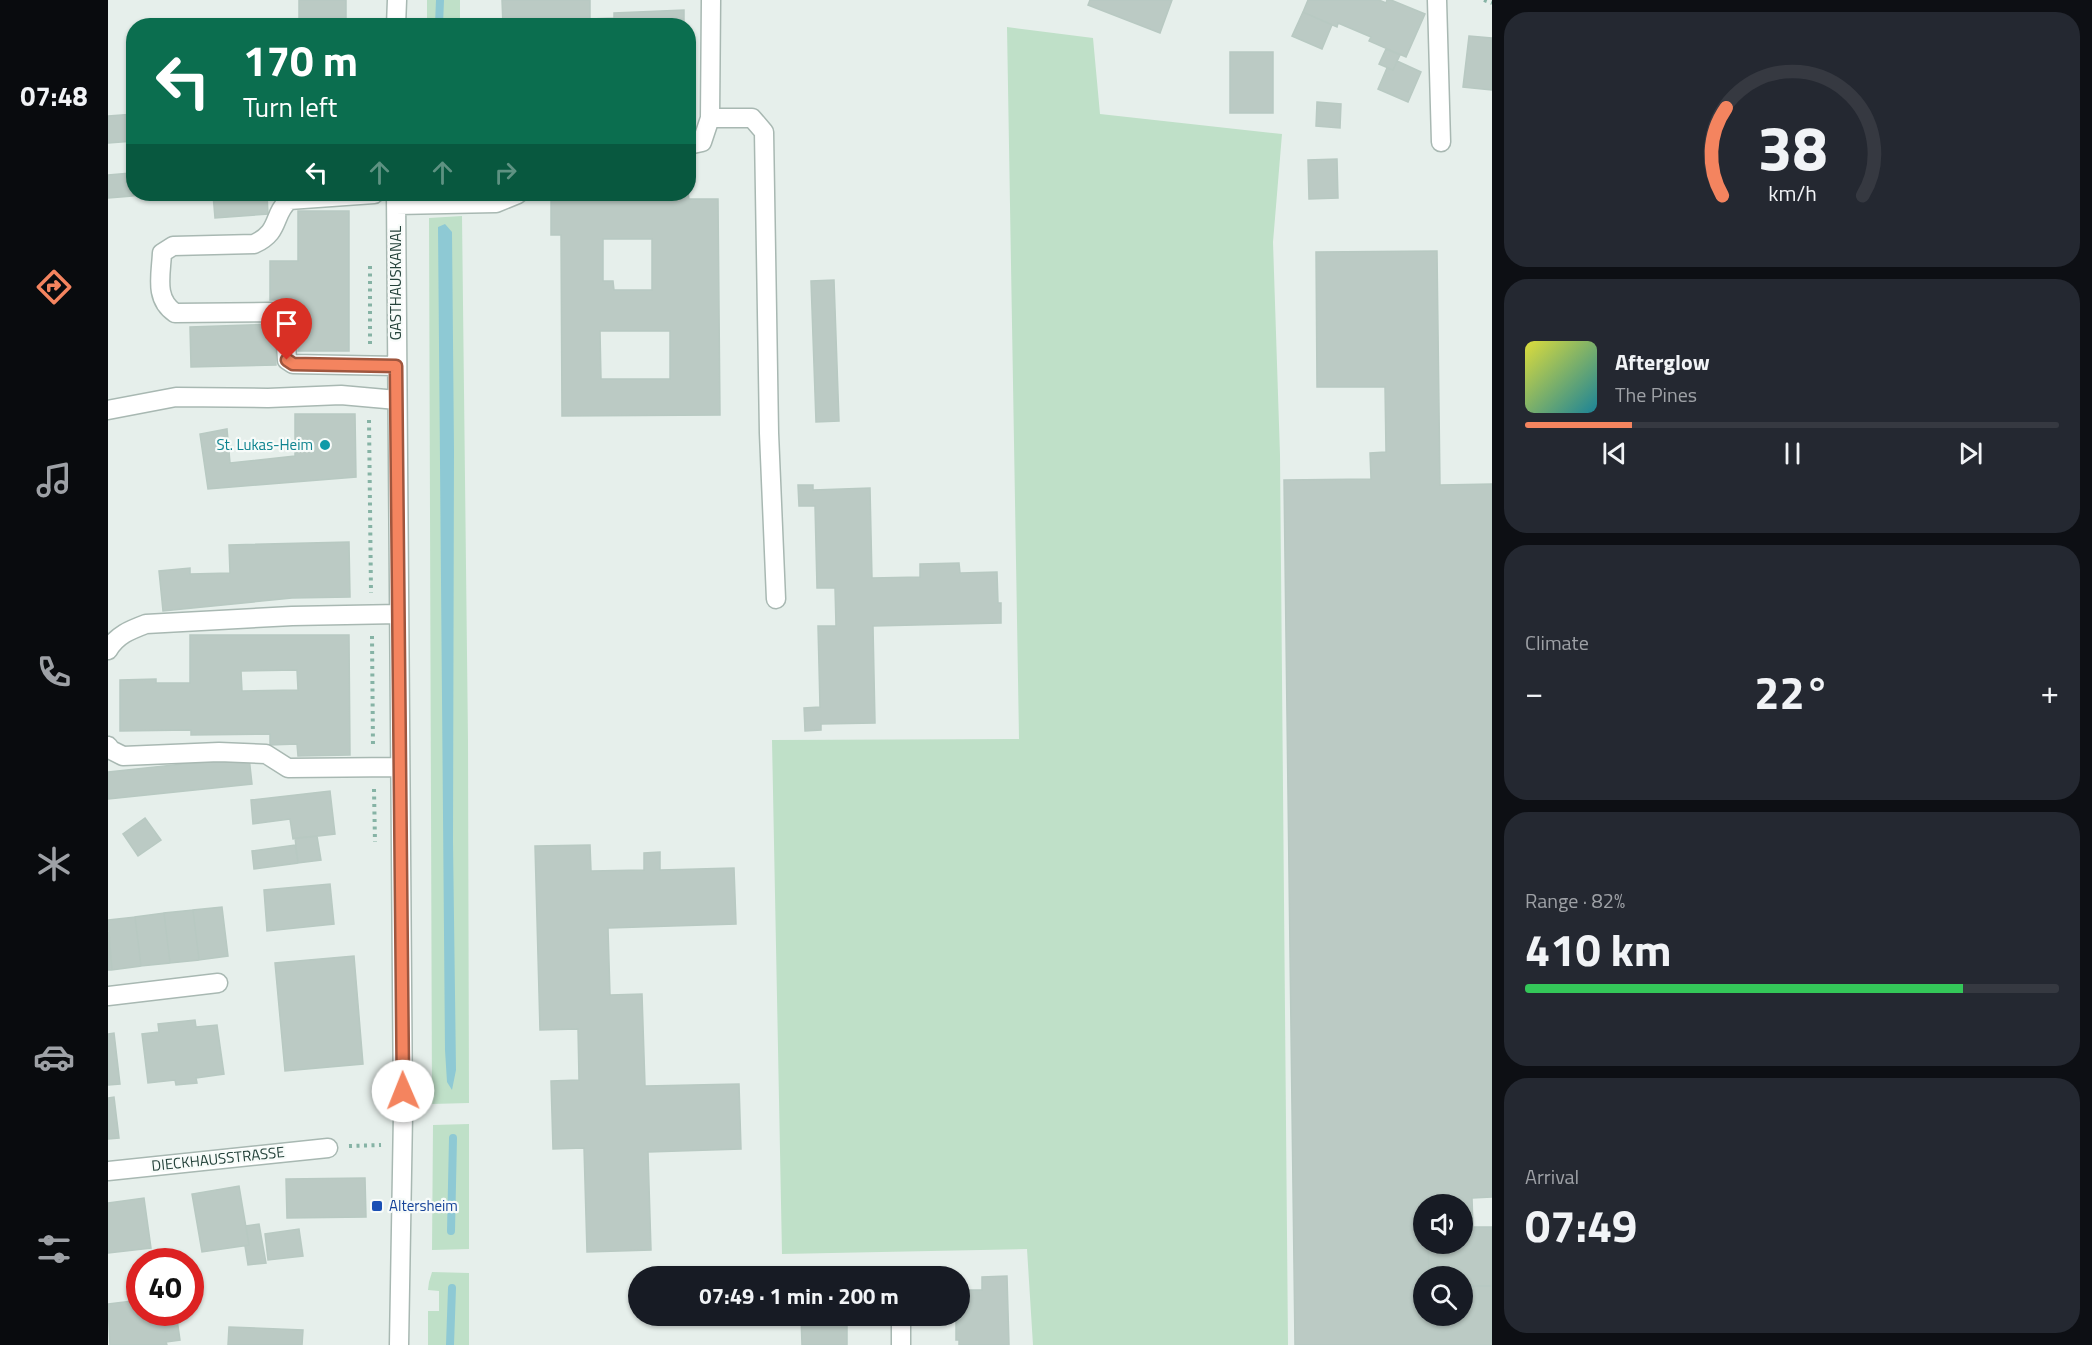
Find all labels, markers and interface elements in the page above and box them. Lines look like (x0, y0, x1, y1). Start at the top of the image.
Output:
text: 170 m (243, 28, 358, 92)
icon: left (144, 42, 222, 120)
text: 07:48 (20, 75, 88, 116)
text: Turn left (243, 86, 337, 127)
text: 38 (1757, 99, 1827, 194)
icon: left (300, 156, 333, 189)
icon: ahead (363, 156, 396, 189)
icon: ahead (426, 156, 459, 189)
icon: right (489, 156, 522, 189)
text: km/h (1768, 178, 1816, 210)
street label: GASTHAUSKANAL (384, 226, 407, 340)
icon: directions (33, 266, 75, 308)
pin (261, 298, 312, 360)
icon: arrive (270, 307, 303, 340)
text: Afterglow (1615, 345, 1710, 379)
text: The Pines (1615, 379, 1697, 410)
place label: St. Lukas-Heim (217, 433, 313, 456)
icon: previous (1598, 437, 1631, 470)
icon: pause (1776, 437, 1809, 470)
icon: next (1954, 437, 1987, 470)
marker: St. Lukas-Heim (318, 438, 332, 452)
icon: music (33, 459, 75, 501)
text: Climate (1525, 627, 1589, 658)
icon: phone (33, 651, 75, 693)
text: 22° (1754, 658, 1830, 726)
text: − (1525, 667, 1543, 717)
text: + (2041, 667, 2059, 717)
icon: climate (33, 843, 75, 885)
text: Range · 82% (1525, 885, 1625, 916)
text: 410 km (1525, 915, 1671, 983)
icon: car (33, 1036, 75, 1078)
position arrow (371, 1059, 435, 1123)
street label: DIECKHAUSSTRASSE (150, 1140, 286, 1177)
text: Arrival (1525, 1161, 1579, 1192)
text: 07:49 (1525, 1191, 1637, 1259)
place label: Altersheim (389, 1194, 458, 1217)
map controls (1413, 1194, 1473, 1326)
button: sound (1413, 1194, 1473, 1254)
marker: Altersheim (370, 1199, 384, 1213)
icon: filters (33, 1228, 75, 1270)
speed limit sign: 40 (126, 1248, 204, 1326)
button: search (1413, 1266, 1473, 1326)
text: 07:49 · 1 min · 200 m (699, 1279, 899, 1313)

